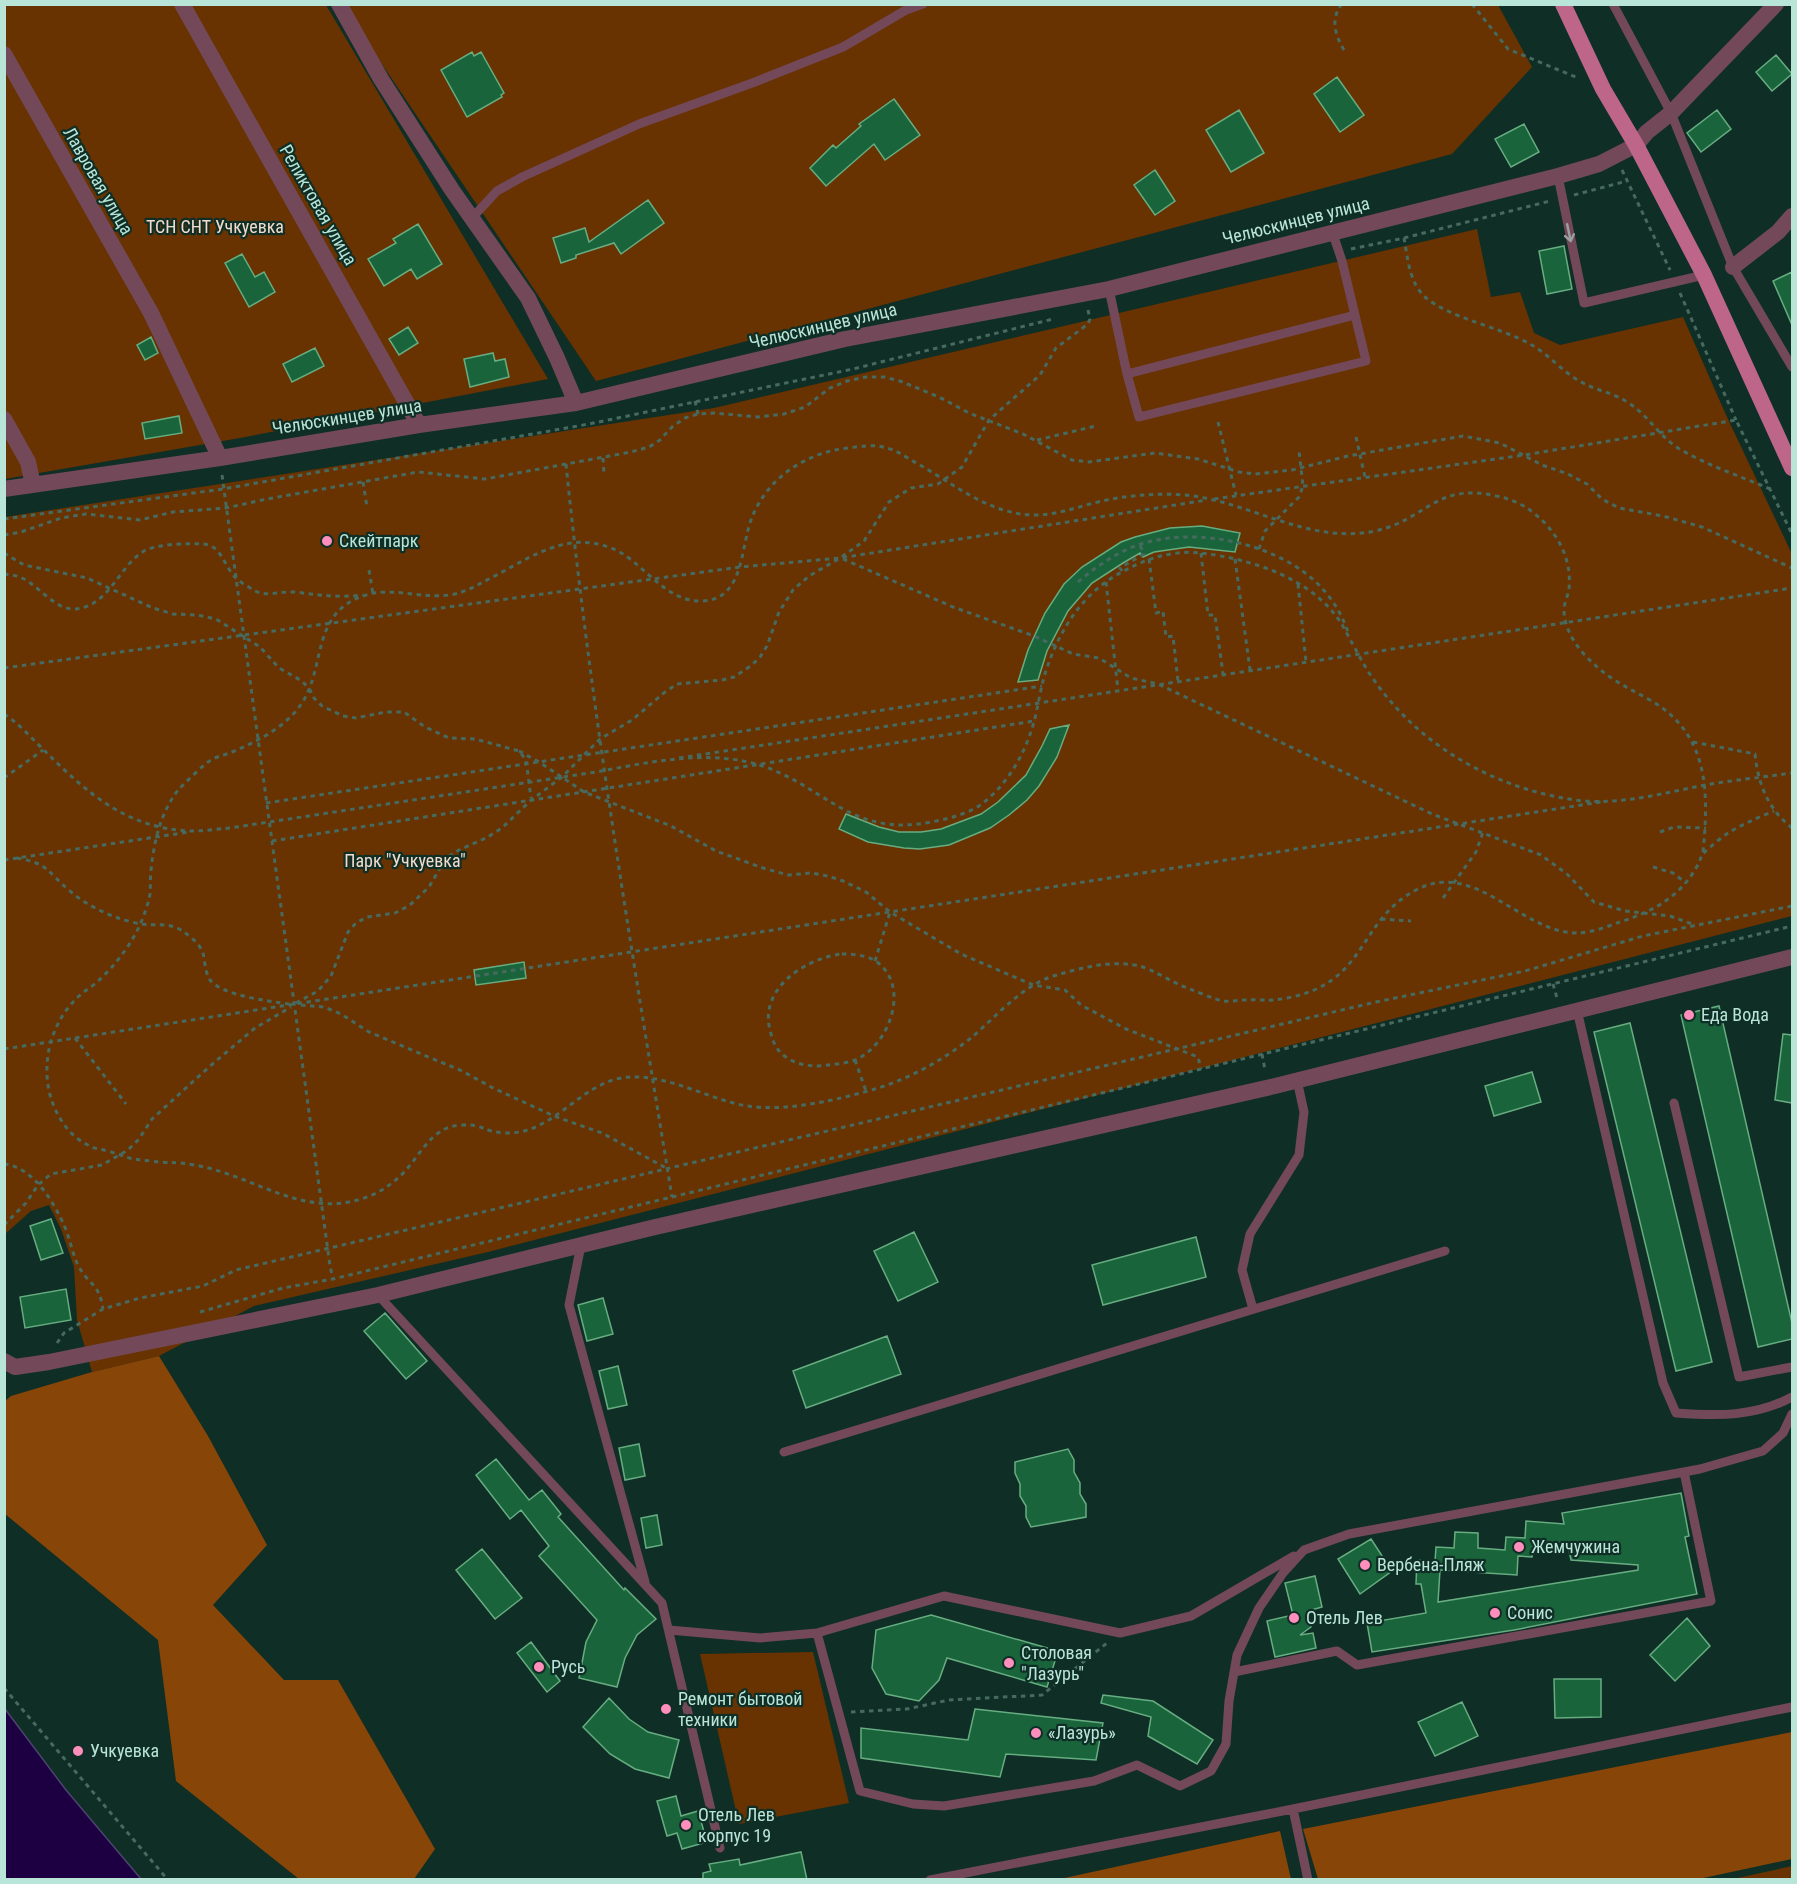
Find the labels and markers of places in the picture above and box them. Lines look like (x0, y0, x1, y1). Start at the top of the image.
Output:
place label: Скейтпарк (339, 530, 419, 551)
marker: Скейтпарк (320, 534, 334, 548)
place label: Еда Вода (1701, 1004, 1769, 1025)
marker: Еда Вода (1682, 1008, 1696, 1022)
place label: Жемчужина (1531, 1536, 1620, 1557)
marker: Жемчужина (1512, 1540, 1526, 1554)
place label: Вербена-Пляж (1377, 1554, 1485, 1575)
marker: Вербена-Пляж (1358, 1558, 1372, 1572)
place label: Сонис (1507, 1602, 1553, 1623)
marker: Сонис (1488, 1606, 1502, 1620)
place label: Отель Лев (1306, 1607, 1383, 1628)
marker: Отель Лев (1287, 1611, 1301, 1625)
place label: Столовая "Лазурь" (1021, 1642, 1092, 1684)
place label: Русь (551, 1656, 585, 1677)
marker: Столовая "Лазурь" (1002, 1656, 1016, 1670)
marker: Русь (532, 1660, 546, 1674)
place label: Ремонт бытовой техники (678, 1688, 802, 1730)
marker: Ремонт бытовой техники (659, 1702, 673, 1716)
place label: «Лазурь» (1048, 1722, 1116, 1743)
marker: «Лазурь» (1029, 1726, 1043, 1740)
place label: Учкуевка (90, 1740, 159, 1761)
marker: Учкуевка (71, 1744, 85, 1758)
place label: Отель Лев корпус 19 (698, 1804, 775, 1846)
marker: Отель Лев корпус 19 (679, 1818, 693, 1832)

